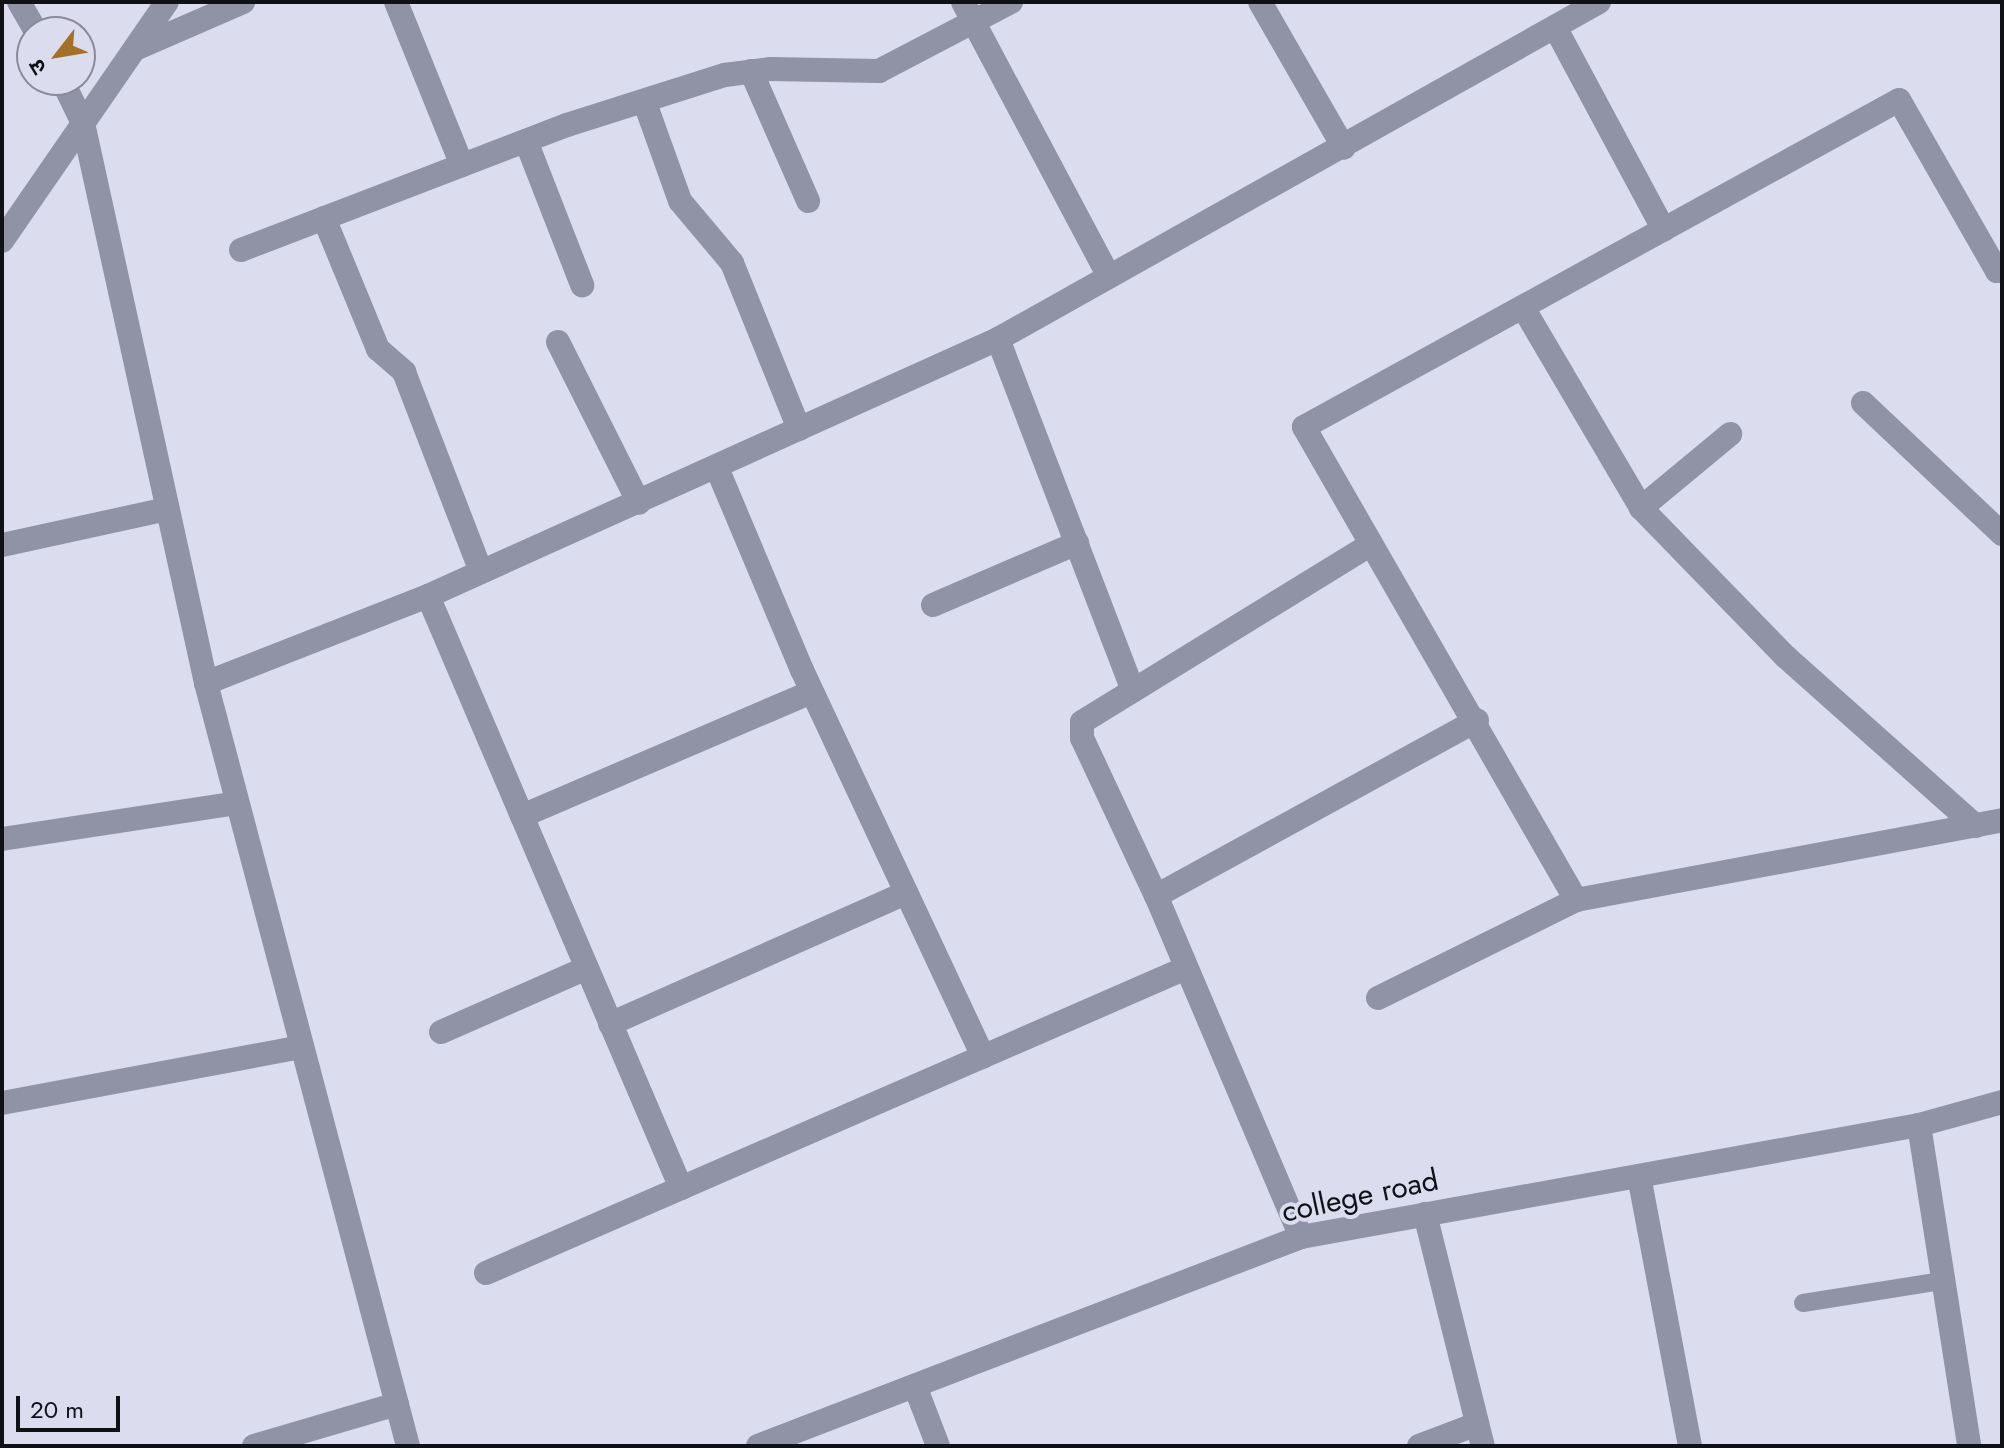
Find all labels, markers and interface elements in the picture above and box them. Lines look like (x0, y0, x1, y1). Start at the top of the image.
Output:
north arrow (16, 16, 96, 96)
text: उ (20, 54, 54, 81)
street label: college road (1278, 1162, 1442, 1230)
scale bar (20, 1380, 124, 1430)
text: 20 m (30, 1392, 84, 1427)

